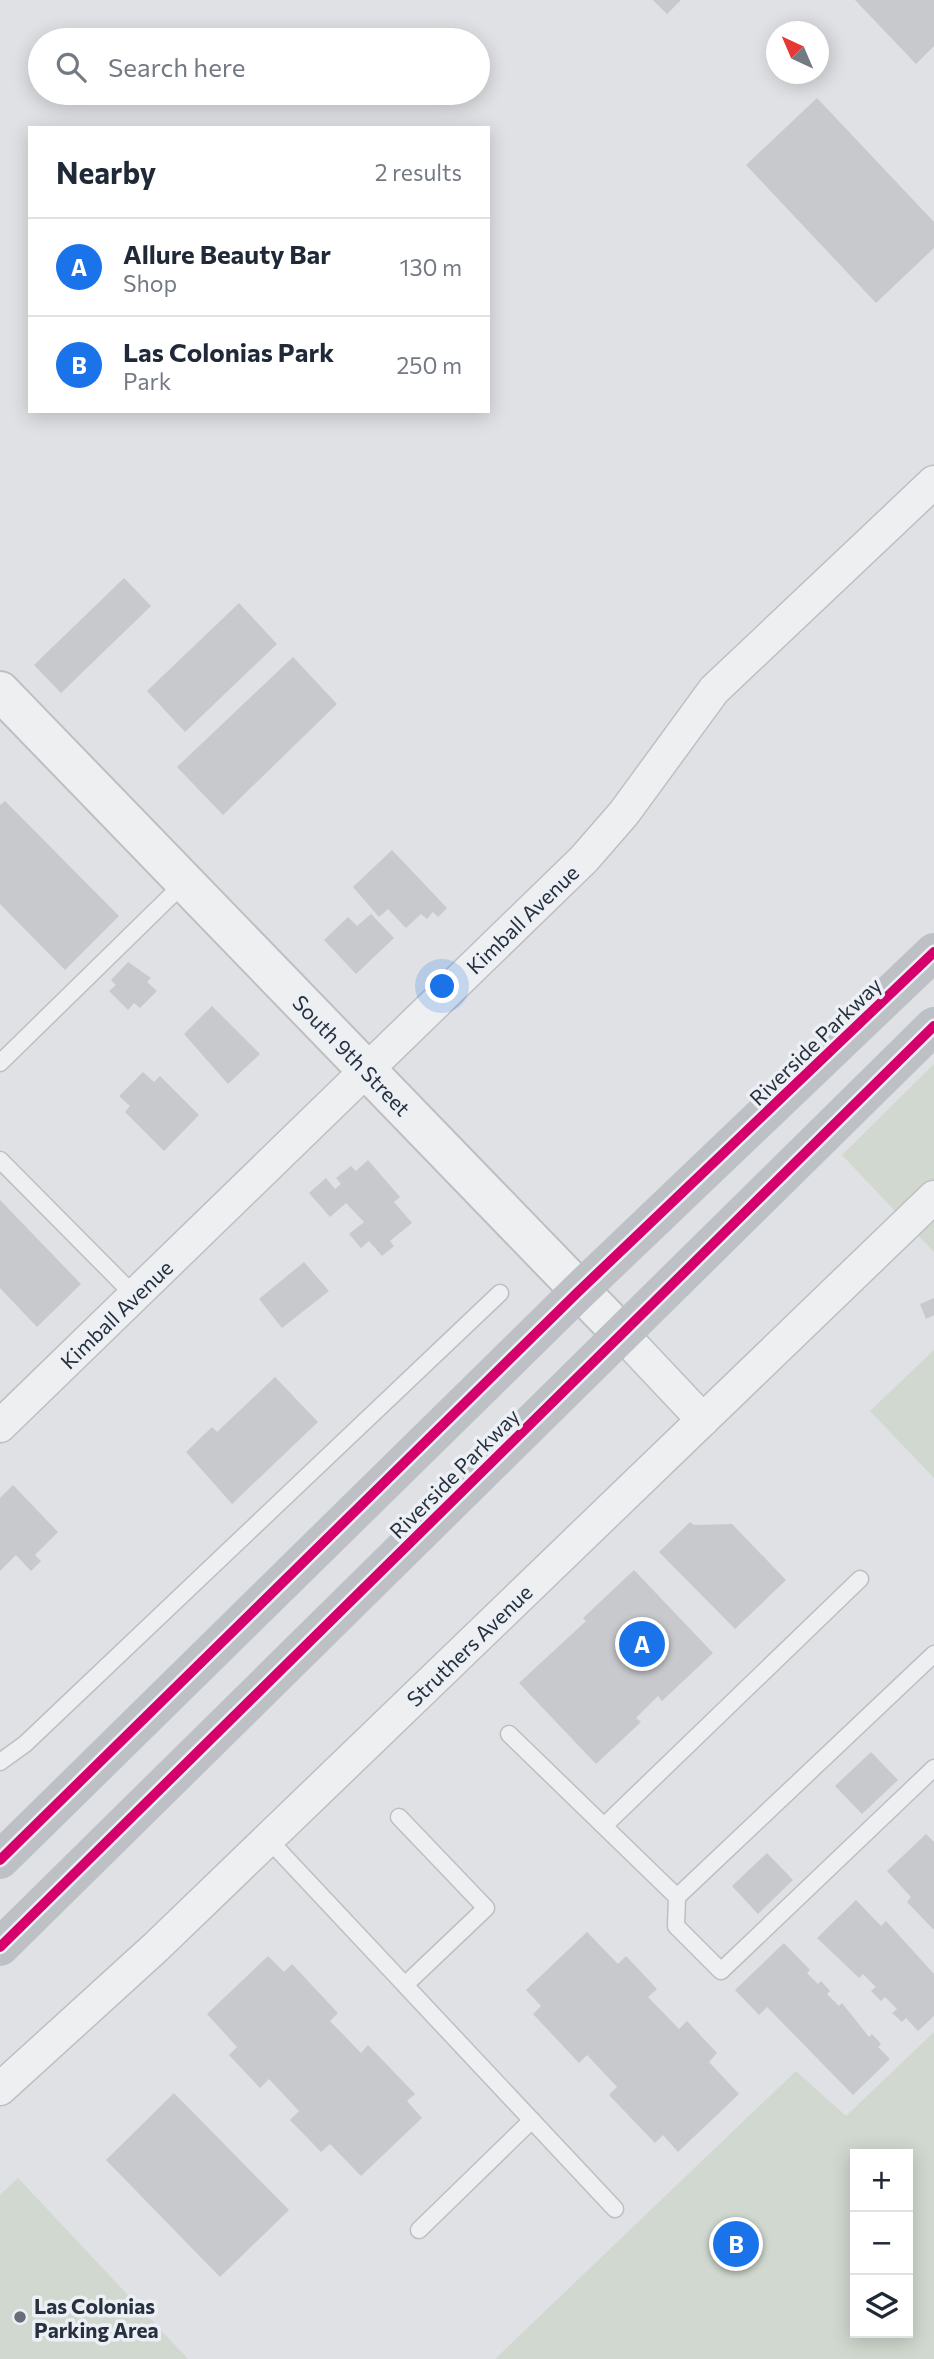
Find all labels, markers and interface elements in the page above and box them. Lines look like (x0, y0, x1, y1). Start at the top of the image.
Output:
north arrow (766, 21, 829, 84)
search box (28, 28, 490, 105)
icon: search (52, 48, 90, 86)
text: Search here (108, 51, 246, 82)
text: Nearby (56, 153, 156, 190)
text: 2 results (375, 158, 462, 186)
text: Allure Beauty Bar (123, 238, 331, 269)
text: A (71, 253, 87, 281)
text: 130 m (400, 253, 462, 281)
text: Shop (123, 269, 177, 297)
text: Las Colonias Park (123, 336, 334, 367)
text: B (71, 351, 87, 379)
text: 250 m (397, 351, 462, 379)
text: Park (123, 367, 171, 395)
street label: Kimball Avenue (461, 859, 583, 979)
your location (425, 969, 459, 1003)
street label: Riverside Parkway (744, 972, 886, 1110)
street label: South 9th Street (288, 989, 416, 1121)
street label: Kimball Avenue (55, 1254, 177, 1374)
street label: Riverside Parkway (384, 1403, 524, 1543)
street label: Struthers Avenue (401, 1579, 537, 1711)
pin: A (619, 1618, 665, 1670)
map controls (850, 2149, 913, 2338)
button: + (850, 2149, 913, 2212)
button: − (850, 2212, 913, 2275)
pin: B (713, 2218, 759, 2270)
button: layers (850, 2275, 913, 2338)
place label: Las Colonias Parking Area (34, 2293, 159, 2342)
marker: Las Colonias Parking Area (12, 2309, 28, 2325)

